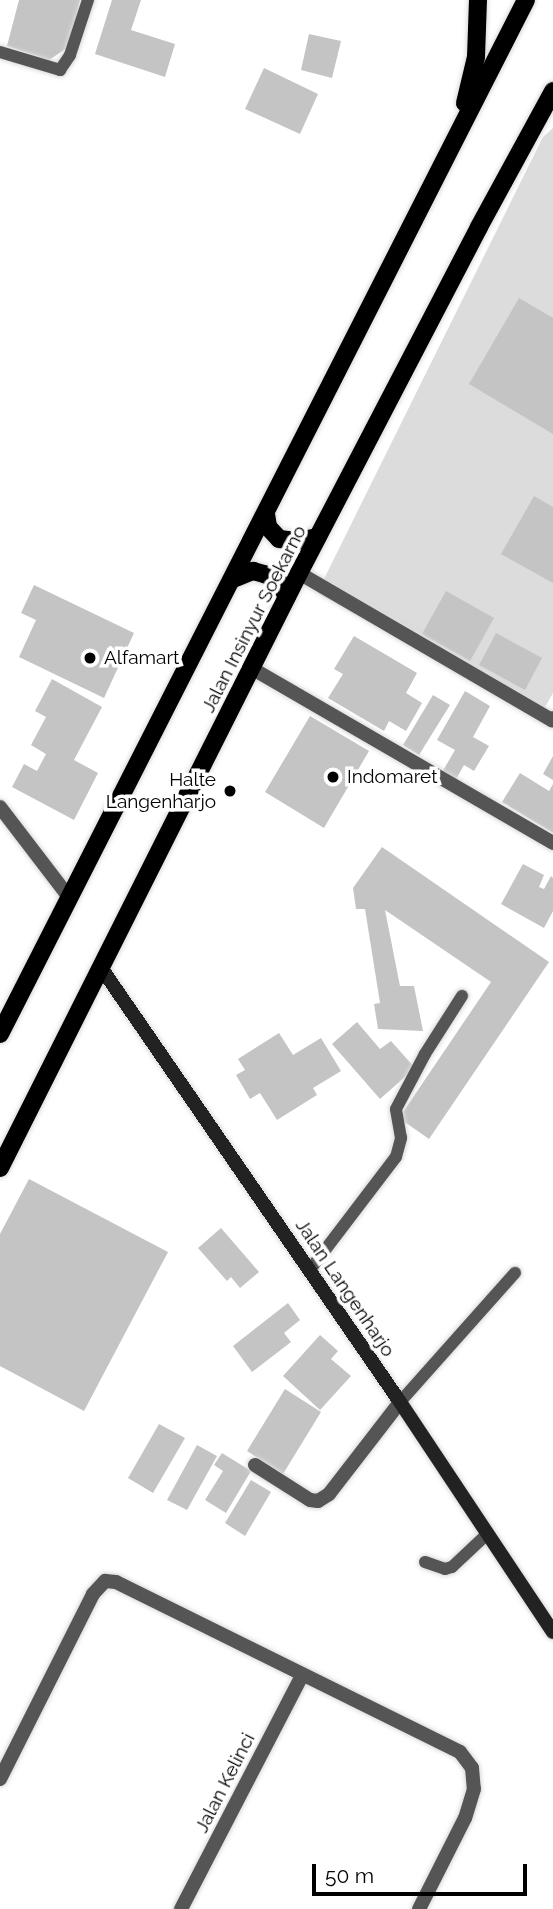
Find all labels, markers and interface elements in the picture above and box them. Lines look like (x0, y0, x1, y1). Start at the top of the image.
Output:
street label: Jalan Insinyur Soekarno (197, 521, 311, 717)
place label: Alfamart (104, 647, 179, 669)
marker: Alfamart (82, 650, 98, 666)
place label: Indomaret (347, 766, 438, 788)
place label: Halte Langenharjo (106, 769, 216, 813)
marker: Indomaret (325, 769, 341, 785)
marker: Halte Langenharjo (222, 783, 238, 799)
street label: Jalan Langenharjo (291, 1215, 399, 1361)
street label: Jalan Kelinci (190, 1729, 260, 1837)
scale bar (315, 1850, 530, 1894)
text: 50 m (325, 1863, 374, 1888)

